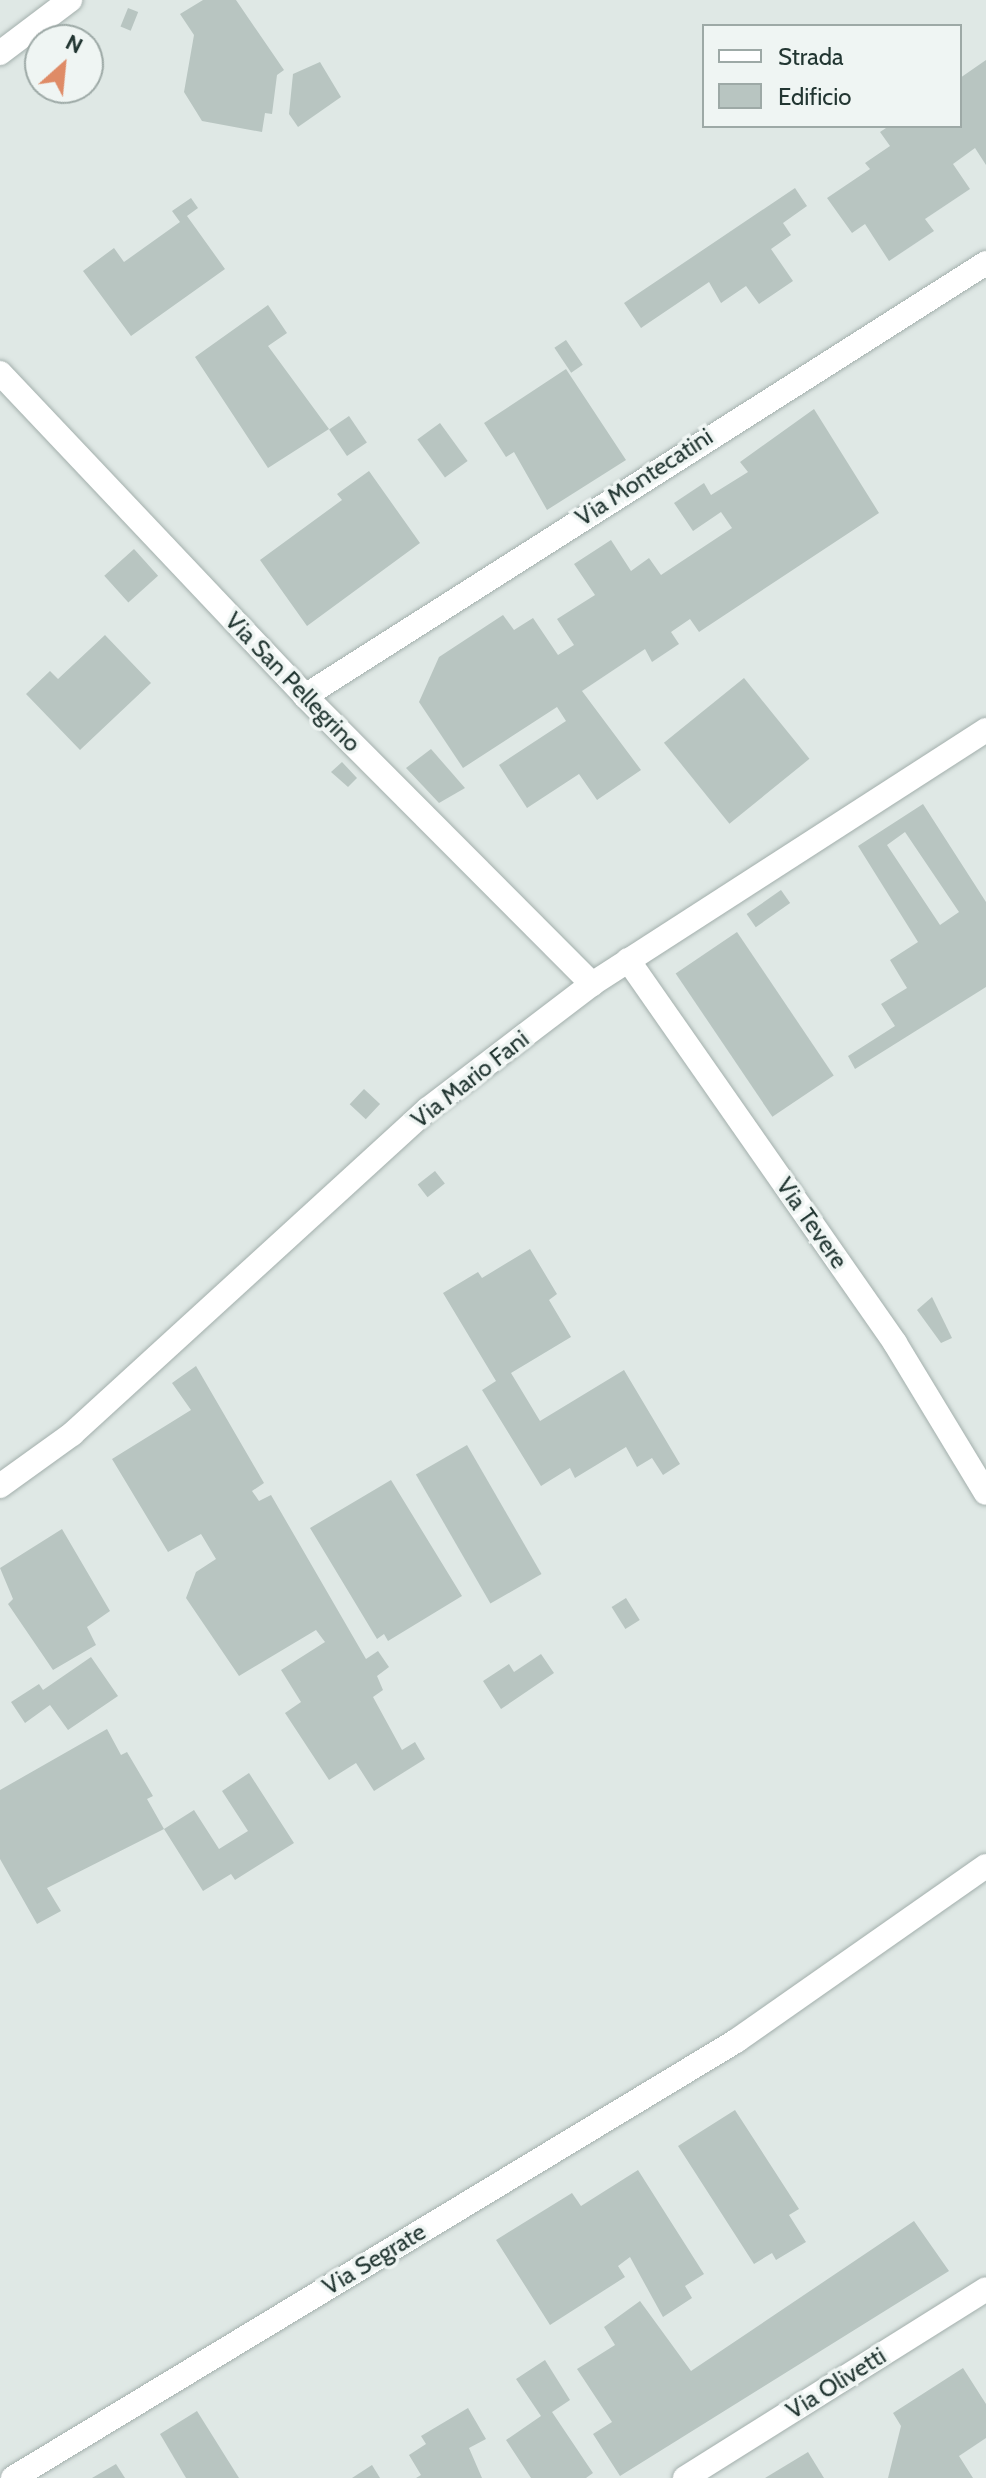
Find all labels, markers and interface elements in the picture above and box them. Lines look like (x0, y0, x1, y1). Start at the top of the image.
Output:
north arrow (24, 24, 104, 104)
legend (702, 24, 962, 128)
text: N (61, 28, 87, 60)
text: Strada (778, 42, 844, 71)
text: Edificio (778, 82, 852, 111)
street label: Via Montecatini (570, 422, 718, 532)
street label: Via San Pellegrino (219, 606, 367, 758)
street label: Via Mario Fani (406, 1024, 534, 1134)
street label: Via Tevere (770, 1172, 854, 1274)
street label: Via Segrate (317, 2217, 431, 2301)
street label: Via Olivetti (781, 2341, 891, 2425)

